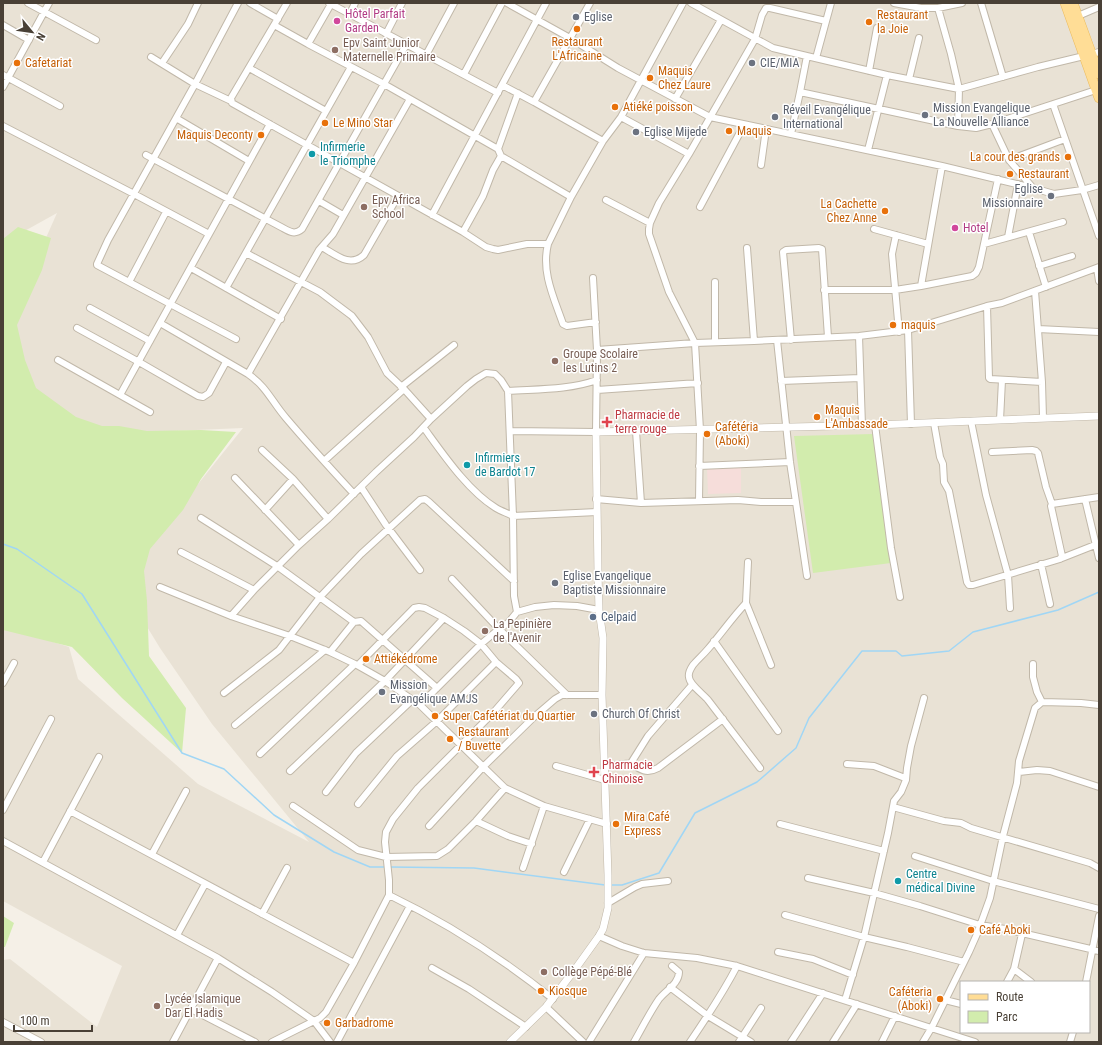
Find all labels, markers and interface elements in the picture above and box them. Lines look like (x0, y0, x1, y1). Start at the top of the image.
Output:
place label: Hôtel Parfait Garden (345, 7, 406, 35)
place label: Restaurant la Joie (877, 8, 929, 36)
place label: Eglise (584, 10, 613, 24)
north arrow (12, 12, 52, 52)
marker: Eglise (571, 12, 581, 22)
marker: Hôtel Parfait Garden (332, 16, 342, 26)
marker: Restaurant la Joie (864, 17, 874, 27)
marker: Restaurant L'Africaine (572, 24, 582, 34)
text: N (33, 31, 48, 43)
place label: Restaurant L'Africaine (551, 35, 603, 63)
place label: Epv Saint Junior Maternelle Primaire (343, 36, 436, 64)
marker: Epv Saint Junior Maternelle Primaire (330, 45, 340, 55)
place label: Cafetariat (25, 56, 72, 70)
place label: CIE/MIA (760, 56, 799, 70)
marker: Cafetariat (12, 58, 22, 68)
marker: CIE/MIA (747, 58, 757, 68)
place label: Maquis Chez Laure (658, 64, 711, 92)
marker: Maquis Chez Laure (645, 73, 655, 83)
place label: Atiéké poisson (623, 100, 693, 114)
place label: Mission Evangelique La Nouvelle Alliance (933, 101, 1030, 129)
marker: Atiéké poisson (610, 102, 620, 112)
place label: Réveil Evangélique International (783, 103, 871, 131)
marker: Mission Evangelique La Nouvelle Alliance (920, 110, 930, 120)
marker: Réveil Evangélique International (770, 112, 780, 122)
place label: Le Mino Star (333, 116, 393, 130)
marker: Le Mino Star (320, 118, 330, 128)
place label: Maquis (737, 124, 772, 138)
place label: Eglise Mijede (644, 125, 707, 139)
marker: Maquis (724, 126, 734, 136)
marker: Eglise Mijede (631, 127, 641, 137)
place label: Maquis Deconty (177, 128, 253, 142)
marker: Maquis Deconty (256, 130, 266, 140)
place label: Infirmerie le Triomphe (320, 140, 376, 168)
marker: Infirmerie le Triomphe (307, 149, 317, 159)
place label: La cour des grands (970, 150, 1060, 164)
marker: La cour des grands (1063, 152, 1073, 162)
place label: Restaurant (1018, 167, 1070, 181)
marker: Restaurant (1005, 169, 1015, 179)
place label: Eglise Missionnaire (982, 182, 1043, 210)
marker: Eglise Missionnaire (1046, 191, 1056, 201)
place label: Epv Africa School (372, 193, 420, 221)
place label: La Cachette Chez Anne (821, 197, 877, 225)
marker: Epv Africa School (359, 202, 369, 212)
marker: La Cachette Chez Anne (880, 206, 890, 216)
place label: Hotel (963, 221, 988, 235)
marker: Hotel (950, 223, 960, 233)
place label: maquis (901, 318, 936, 332)
marker: maquis (888, 320, 898, 330)
place label: Groupe Scolaire les Lutins 2 (563, 347, 638, 375)
marker: Groupe Scolaire les Lutins 2 (550, 356, 560, 366)
place label: Maquis L'Ambassade (825, 403, 888, 431)
place label: Pharmacie de terre rouge (615, 408, 680, 436)
marker: Maquis L'Ambassade (812, 412, 822, 422)
marker: Pharmacie de terre rouge (602, 417, 612, 427)
place label: Cafétéria (Aboki) (715, 420, 758, 448)
marker: Cafétéria (Aboki) (702, 429, 712, 439)
place label: Infirmiers de Bardot 17 (475, 451, 535, 479)
marker: Infirmiers de Bardot 17 (462, 460, 472, 470)
place label: Eglise Evangelique Baptiste Missionnaire (563, 569, 666, 597)
marker: Eglise Evangelique Baptiste Missionnaire (550, 578, 560, 588)
place label: Celpaid (601, 610, 637, 624)
marker: Celpaid (588, 612, 598, 622)
place label: La Pepinière de l'Avenir (493, 617, 552, 645)
marker: La Pepinière de l'Avenir (480, 626, 490, 636)
place label: Attiékédrome (374, 652, 438, 666)
marker: Attiékédrome (361, 654, 371, 664)
place label: Mission Evangélique AMJS (390, 678, 478, 706)
marker: Mission Evangélique AMJS (377, 687, 387, 697)
place label: Church Of Christ (602, 707, 680, 721)
place label: Super Cafétériat du Quartier (443, 709, 576, 723)
marker: Church Of Christ (589, 709, 599, 719)
marker: Super Cafétériat du Quartier (430, 711, 440, 721)
place label: Restaurant / Buvette (458, 725, 510, 753)
marker: Restaurant / Buvette (445, 734, 455, 744)
place label: Pharmacie Chinoise (602, 758, 653, 786)
marker: Pharmacie Chinoise (589, 767, 599, 777)
place label: Mira Café Express (624, 810, 670, 838)
marker: Mira Café Express (611, 819, 621, 829)
place label: Centre médical Divine (906, 867, 975, 895)
marker: Centre médical Divine (893, 876, 903, 886)
place label: Café Aboki (979, 923, 1031, 937)
marker: Café Aboki (966, 925, 976, 935)
place label: Collège Pépé-Blé (552, 965, 632, 979)
marker: Collège Pépé-Blé (539, 967, 549, 977)
legend (960, 981, 1090, 1033)
place label: Kiosque (549, 984, 588, 998)
place label: Caféteria (Aboki) (889, 985, 932, 1013)
marker: Kiosque (536, 986, 546, 996)
text: Route (996, 990, 1024, 1004)
place label: Lycée Islamique Dar El Hadis (165, 992, 241, 1020)
marker: Caféteria (Aboki) (935, 994, 945, 1004)
marker: Lycée Islamique Dar El Hadis (152, 1001, 162, 1011)
scale bar (14, 1007, 92, 1033)
text: Parc (996, 1010, 1018, 1024)
text: 100 m (20, 1014, 50, 1028)
place label: Garbadrome (335, 1016, 394, 1030)
marker: Garbadrome (322, 1018, 332, 1028)

